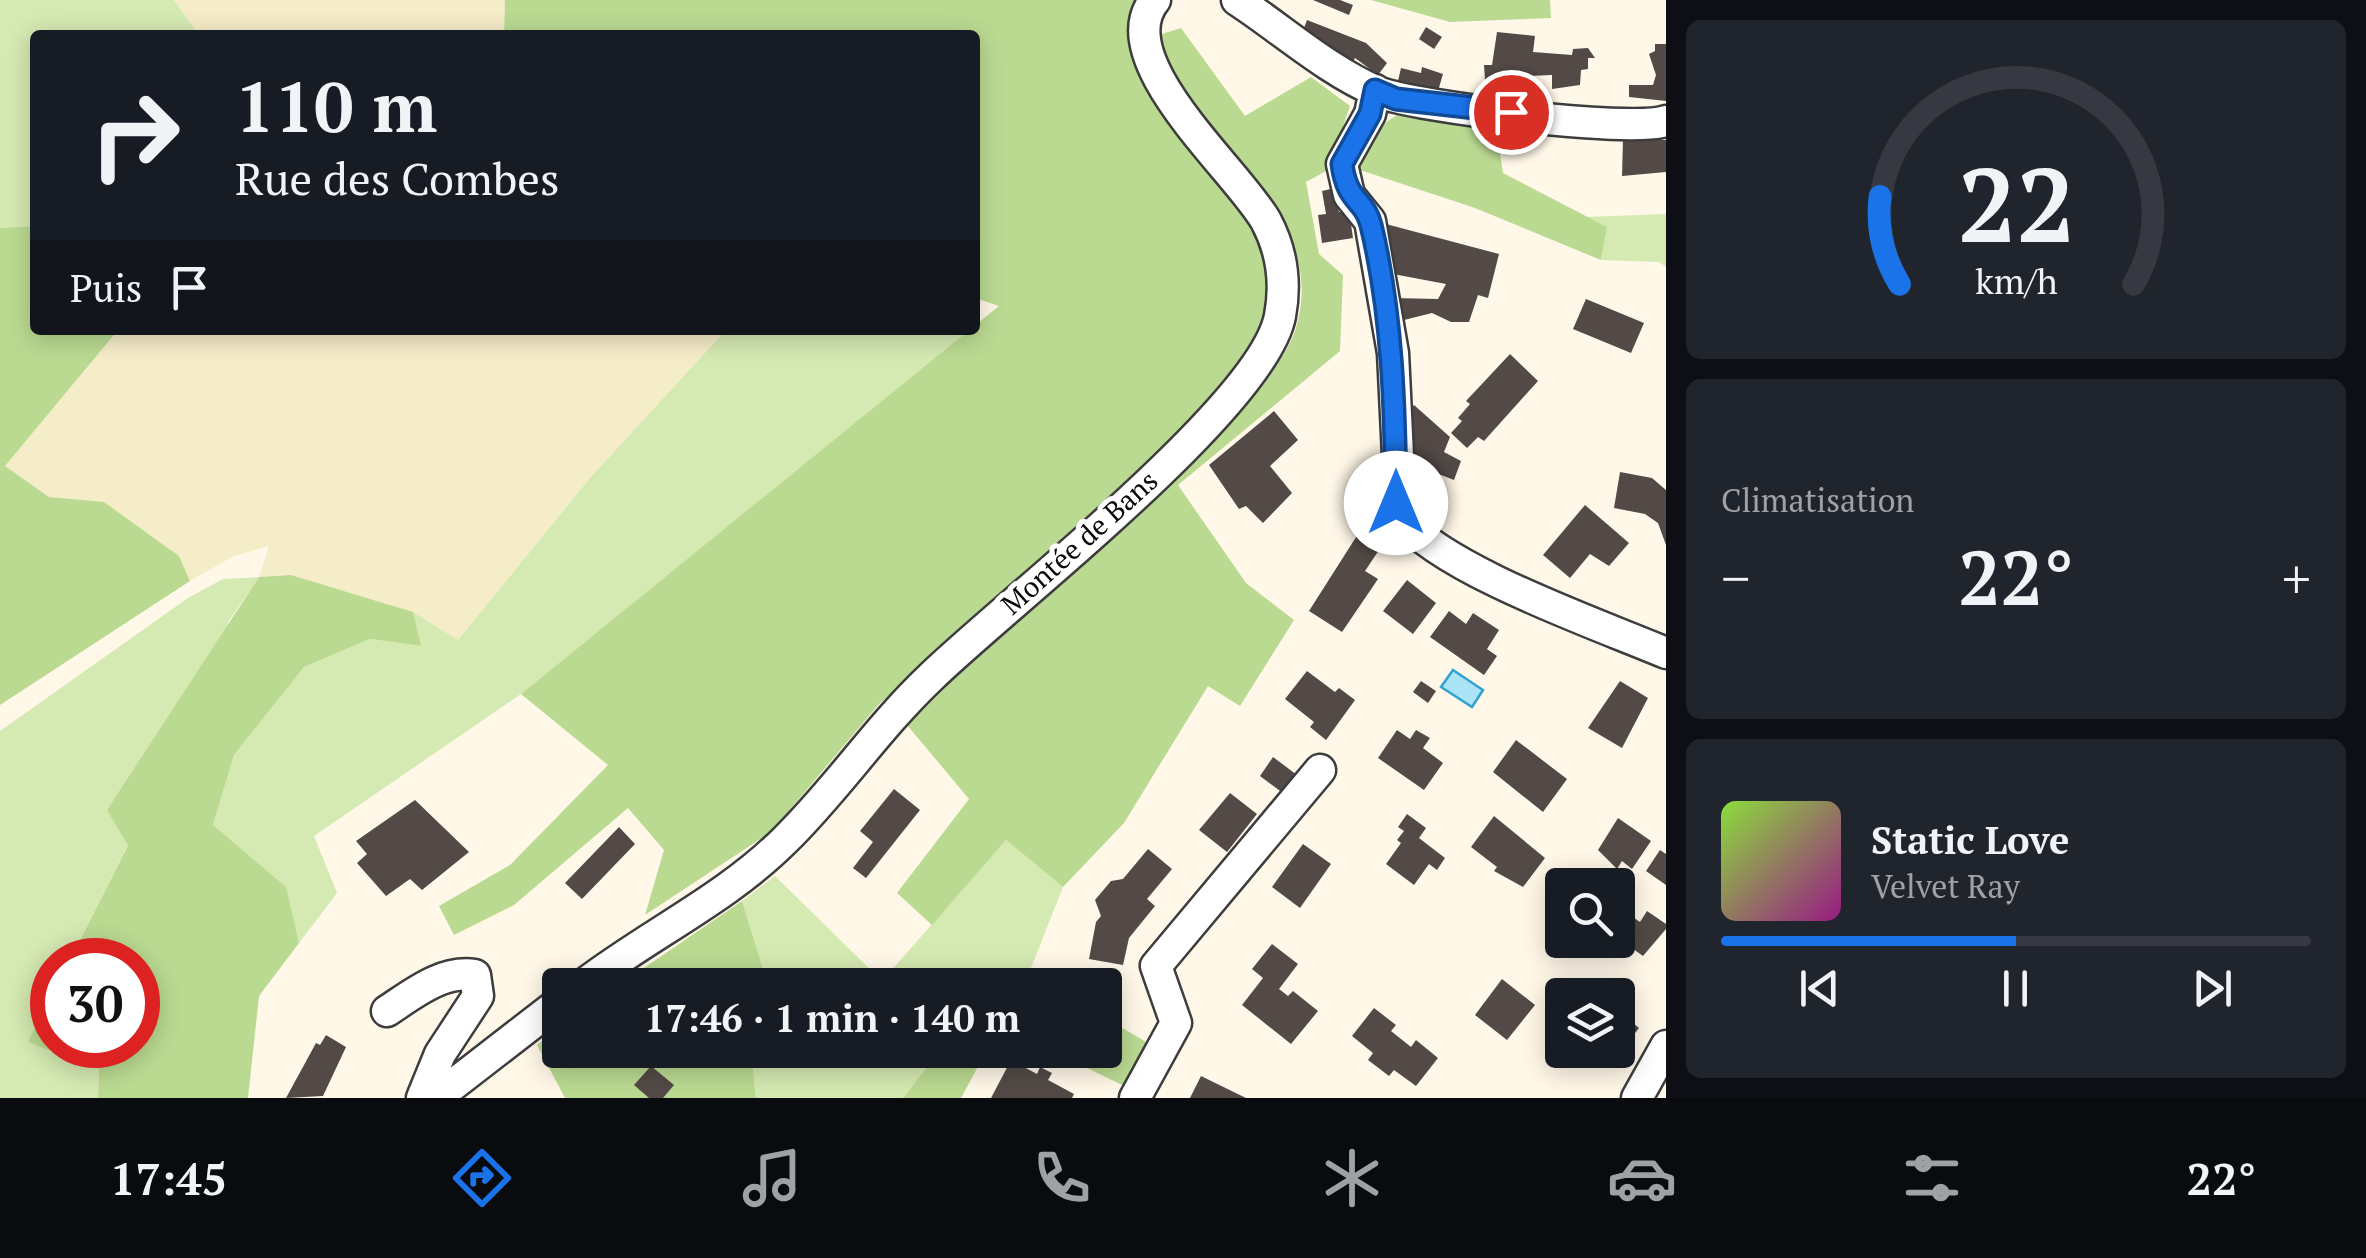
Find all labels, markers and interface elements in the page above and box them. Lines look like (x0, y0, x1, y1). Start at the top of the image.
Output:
text: 110 m (235, 59, 437, 152)
icon: right (70, 70, 200, 200)
pin (1469, 70, 1554, 155)
icon: arrive (1484, 85, 1539, 140)
text: 22 (1957, 134, 2075, 272)
text: Rue des Combes (235, 148, 559, 208)
text: km/h (1975, 257, 2057, 304)
icon: arrive (162, 260, 217, 315)
text: Puis (70, 263, 142, 313)
position arrow (1344, 451, 1448, 555)
street label: Montée de Bans (993, 462, 1165, 622)
text: Climatisation (1721, 479, 1914, 521)
text: 22° (1958, 527, 2074, 626)
text: − (1721, 541, 1750, 614)
text: + (2282, 541, 2311, 614)
text: Static Love (1871, 815, 2069, 865)
text: Velvet Ray (1871, 865, 2020, 907)
map controls (1545, 868, 1635, 1068)
button: search (1545, 868, 1635, 958)
speed limit sign: 30 (30, 938, 160, 1068)
icon: previous (1792, 961, 1847, 1016)
icon: pause (1988, 961, 2043, 1016)
icon: next (2185, 961, 2240, 1016)
button: layers (1545, 978, 1635, 1068)
text: 17:46 · 1 min · 140 m (644, 993, 1020, 1043)
icon: directions (447, 1143, 517, 1213)
icon: music (737, 1143, 807, 1213)
icon: phone (1027, 1143, 1097, 1213)
icon: climate (1317, 1143, 1387, 1213)
icon: car (1607, 1143, 1677, 1213)
icon: filters (1897, 1143, 1967, 1213)
text: 17:45 (110, 1148, 227, 1208)
text: 22° (2187, 1148, 2256, 1208)

